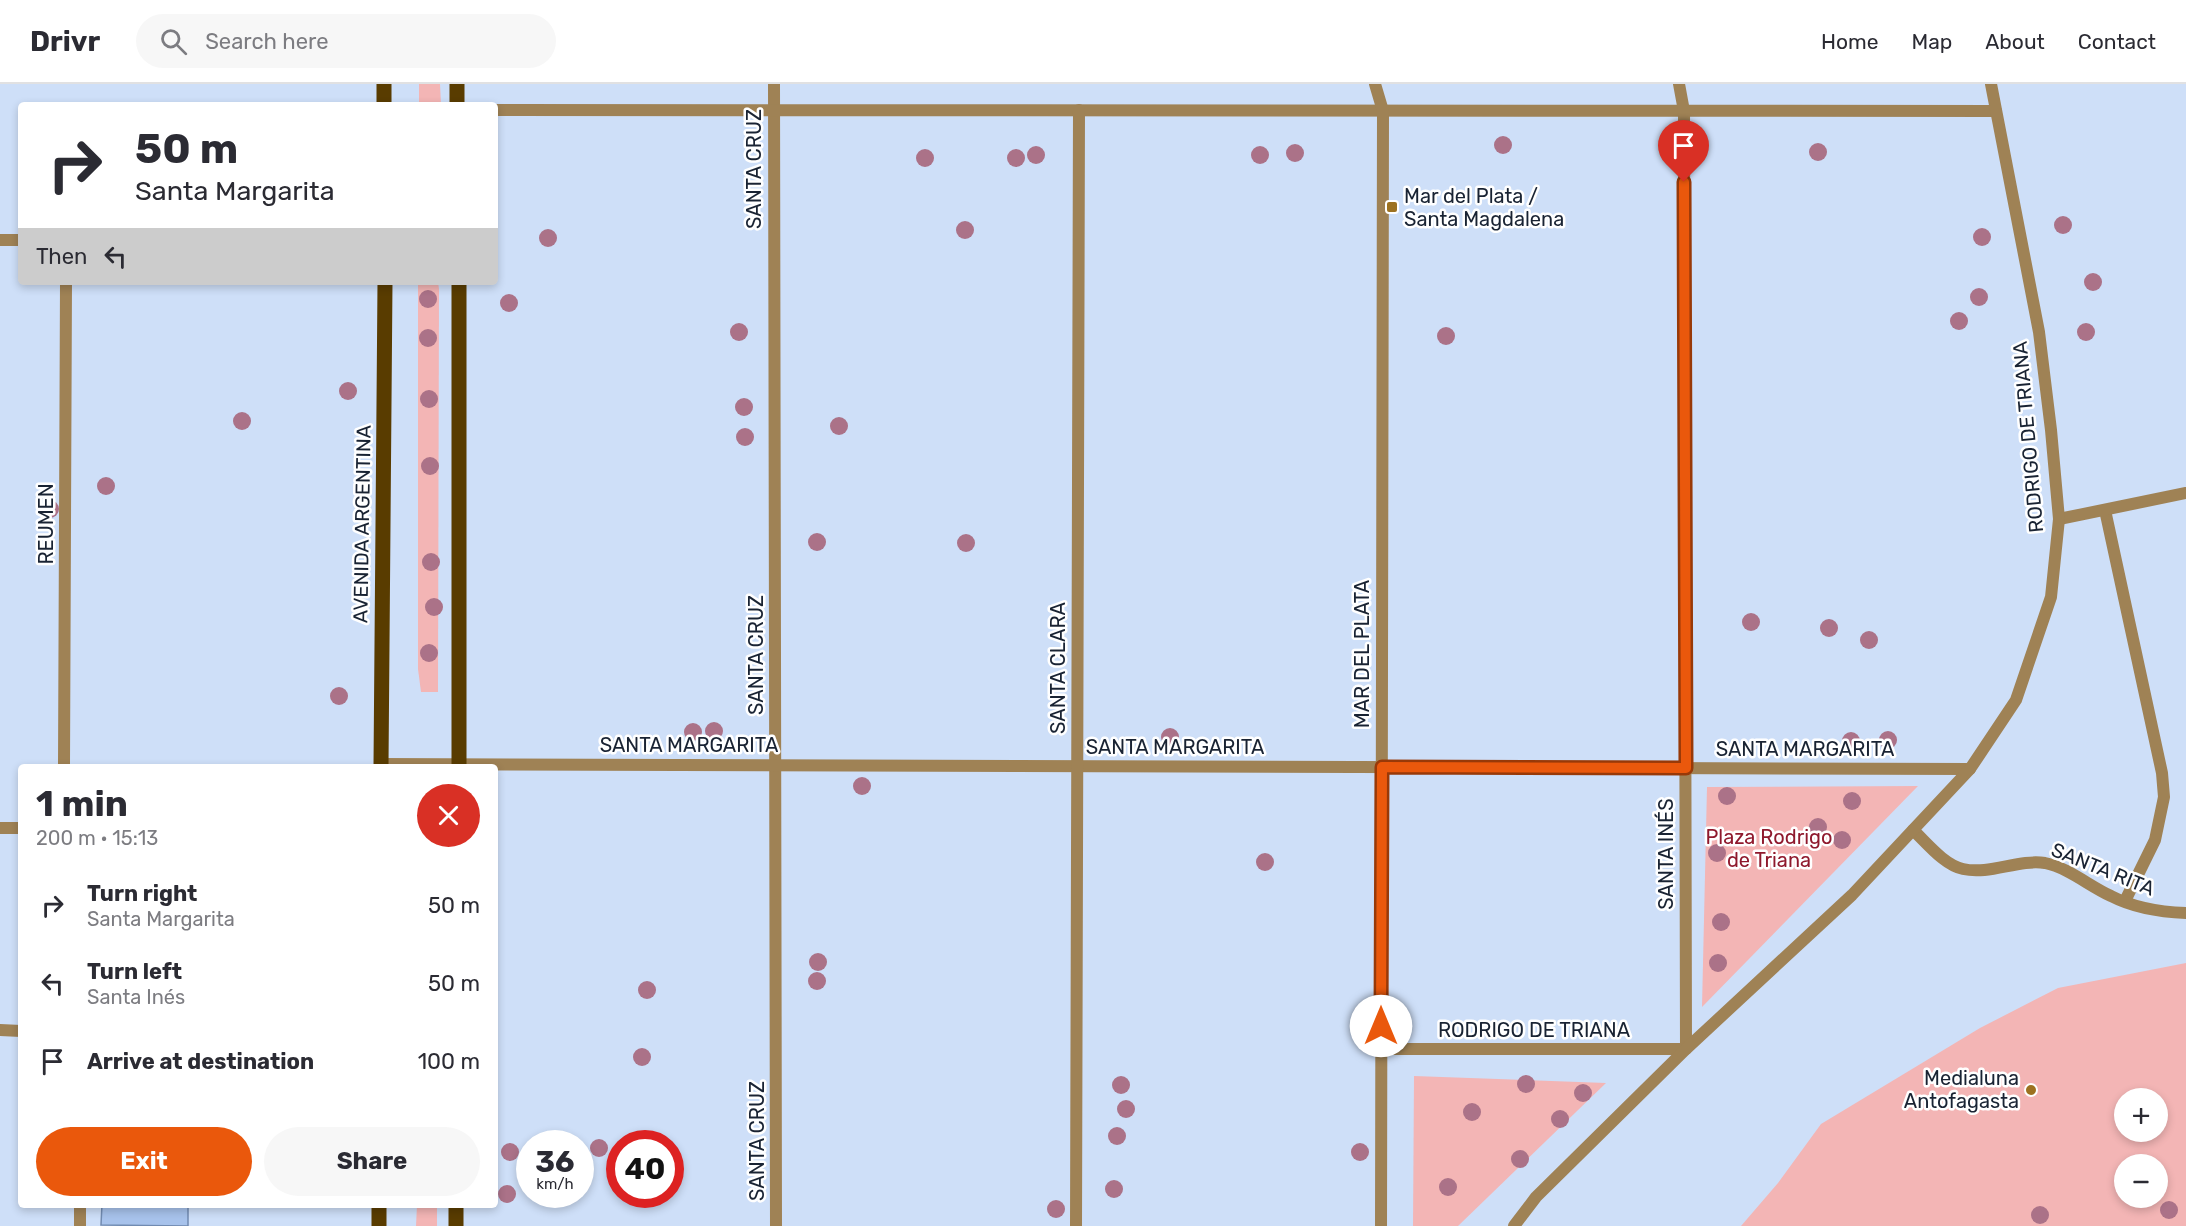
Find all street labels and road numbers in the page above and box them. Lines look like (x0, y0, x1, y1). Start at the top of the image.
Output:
street label: SANTA CRUZ (742, 109, 766, 229)
street label: RODRIGO DE TRIANA (2008, 340, 2048, 534)
street label: AVENIDA ARGENTINA (348, 425, 376, 623)
street label: REUMEN (34, 483, 58, 565)
street label: MAR DEL PLATA (1350, 580, 1374, 728)
street label: SANTA CRUZ (744, 595, 768, 715)
street label: SANTA CLARA (1046, 602, 1070, 734)
street label: SANTA MARGARITA (600, 733, 778, 757)
street label: SANTA MARGARITA (1086, 735, 1264, 759)
street label: SANTA MARGARITA (1716, 737, 1894, 761)
street label: SANTA INÉS (1654, 798, 1678, 910)
street label: SANTA RITA (2048, 837, 2158, 901)
street label: RODRIGO DE TRIANA (1438, 1018, 1630, 1042)
street label: SANTA CRUZ (745, 1081, 769, 1201)

